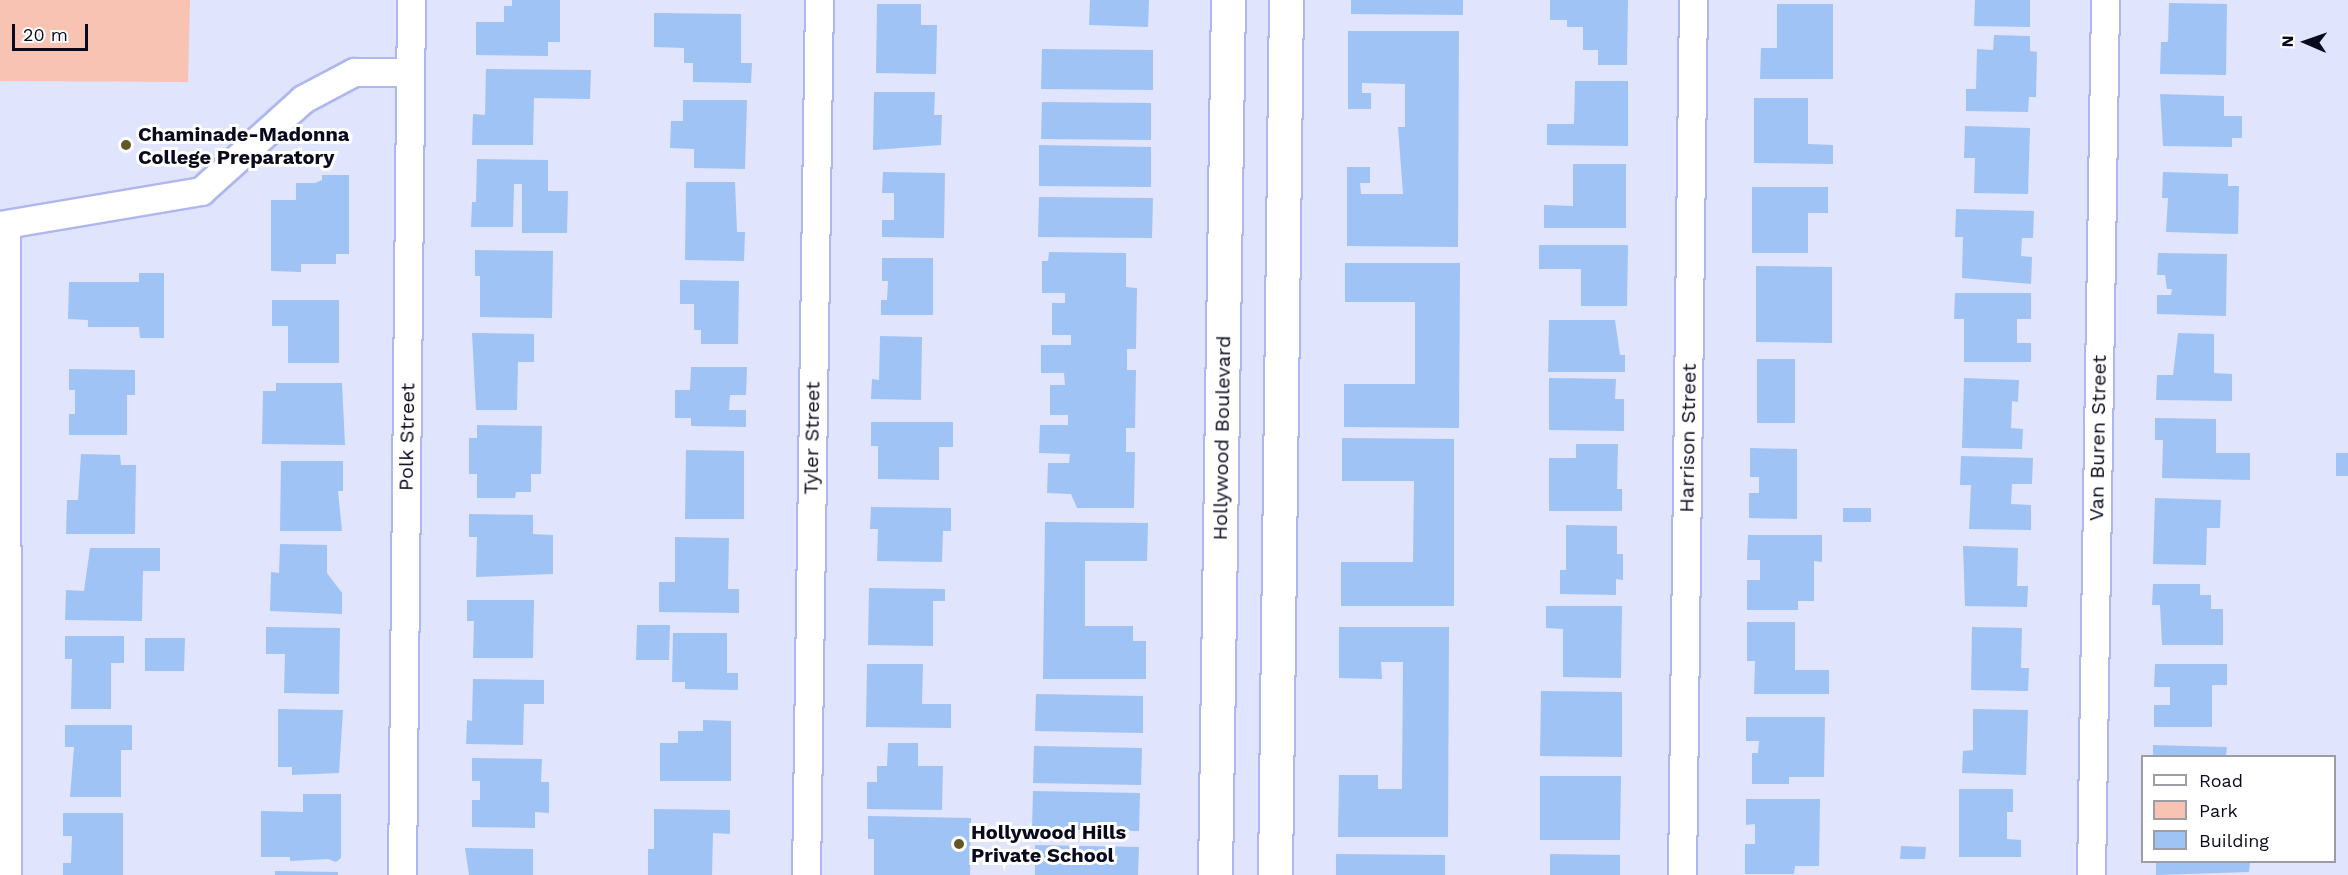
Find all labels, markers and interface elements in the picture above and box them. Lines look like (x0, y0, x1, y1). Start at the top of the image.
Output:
scale bar (15, 12, 92, 50)
north arrow (2276, 12, 2336, 72)
text: 20 m (23, 24, 68, 45)
text: N (2278, 35, 2297, 48)
place label: Chaminade-Madonna College Preparatory (138, 122, 349, 169)
marker: Chaminade-Madonna College Preparatory (119, 138, 133, 152)
street label: Hollywood Boulevard (1208, 335, 1236, 541)
street label: Van Buren Street (2085, 355, 2111, 521)
street label: Harrison Street (1675, 363, 1701, 513)
street label: Tyler Street (799, 381, 825, 495)
street label: Polk Street (394, 383, 420, 491)
legend (2141, 755, 2336, 863)
text: Road (2199, 770, 2243, 791)
text: Park (2199, 800, 2238, 821)
place label: Hollywood Hills Private School (971, 820, 1126, 867)
text: Building (2199, 830, 2269, 851)
marker: Hollywood Hills Private School (952, 837, 966, 851)

